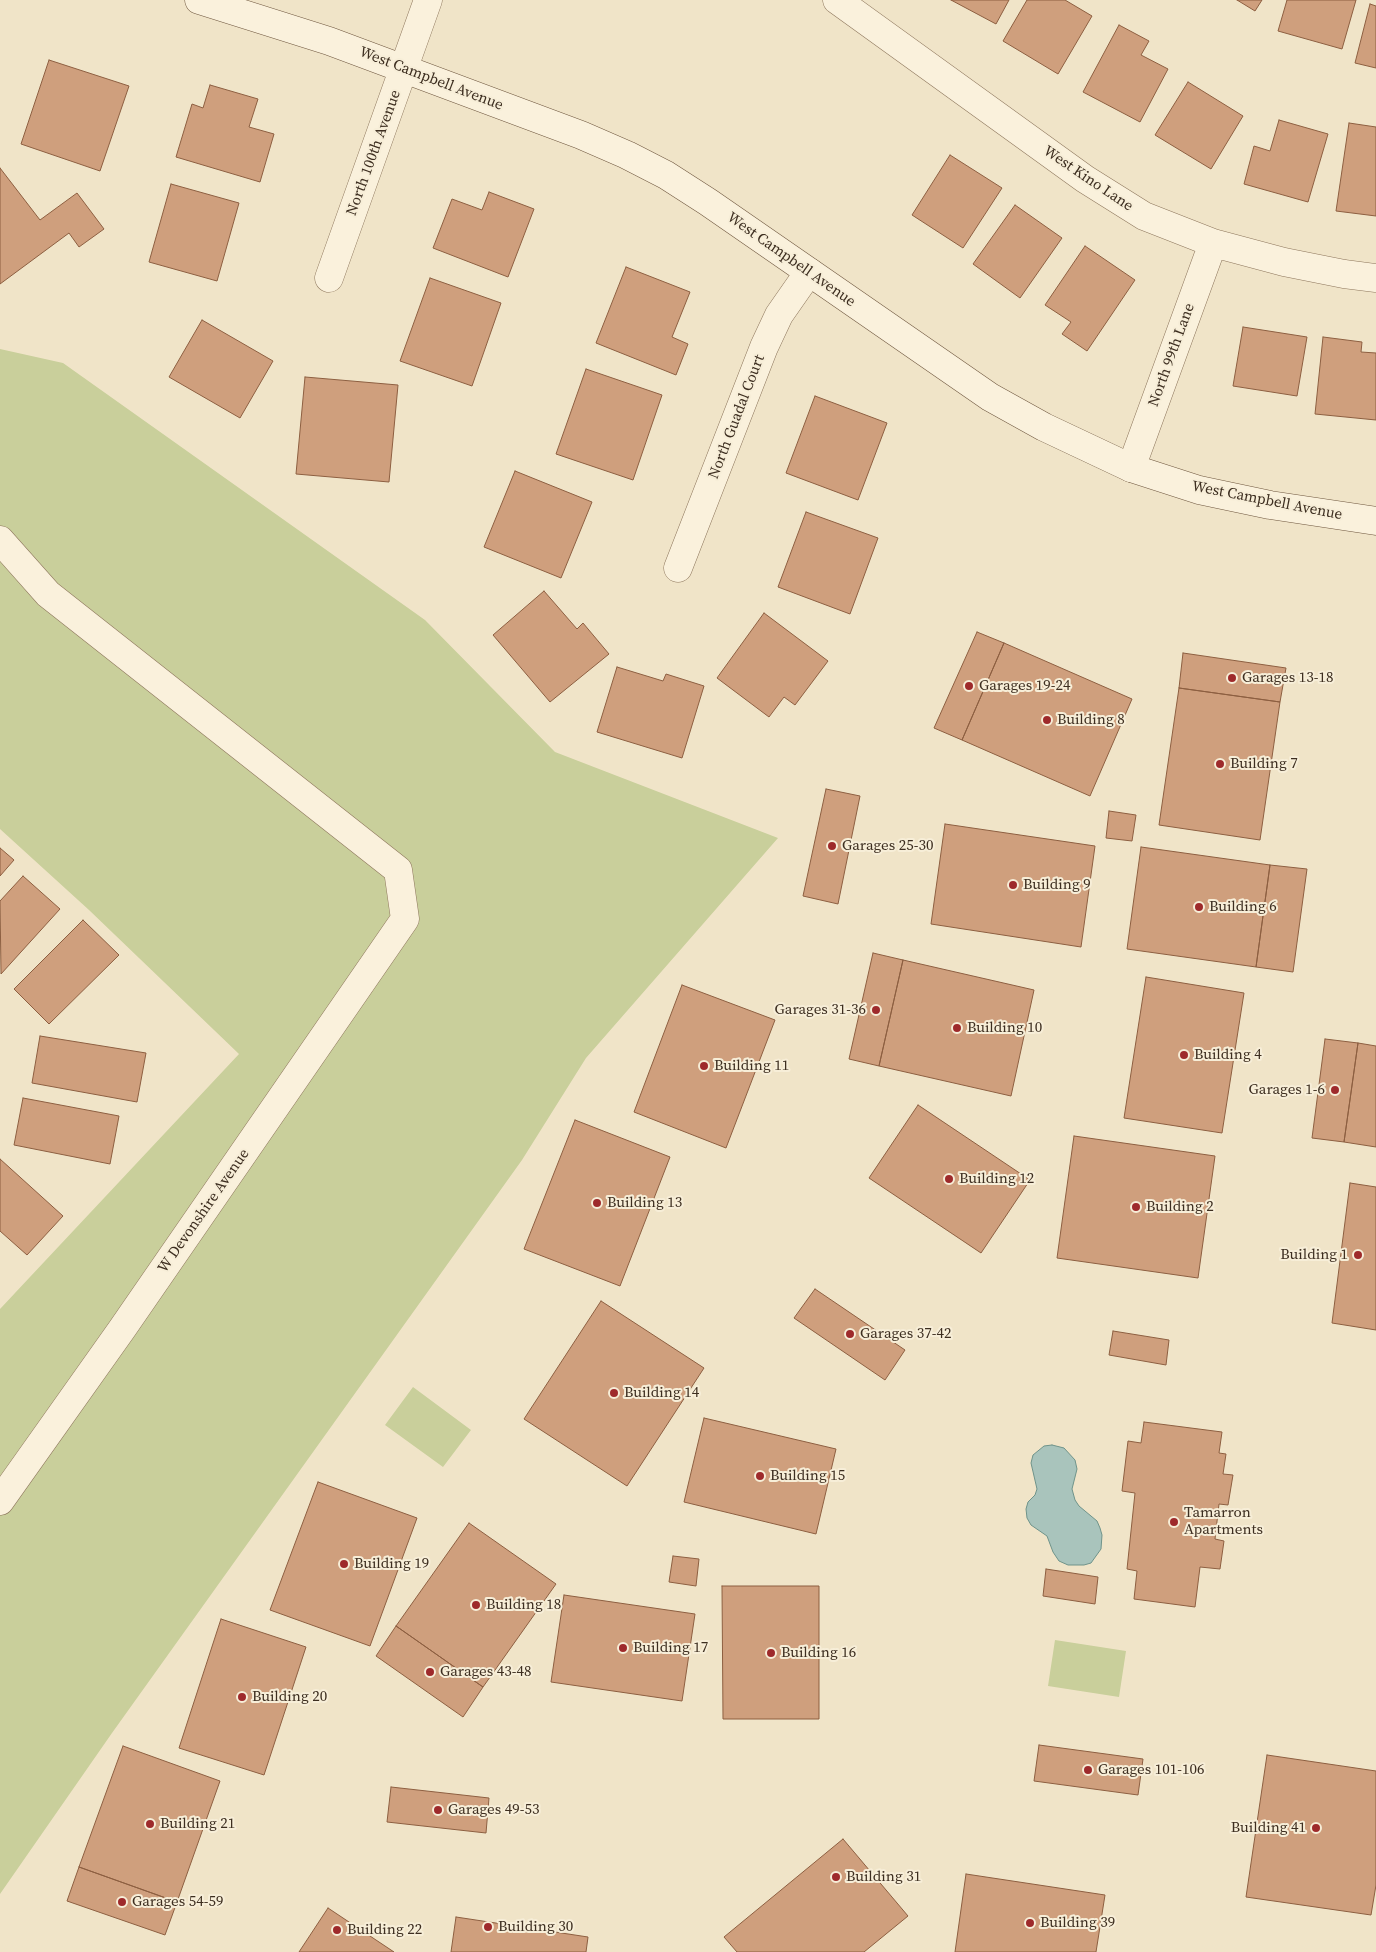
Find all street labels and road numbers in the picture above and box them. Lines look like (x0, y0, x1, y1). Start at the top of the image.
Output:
street label: West Campbell Avenue (357, 43, 505, 115)
street label: North 100th Avenue (343, 88, 405, 218)
street label: West Kino Lane (1040, 142, 1136, 216)
street label: West Campbell Avenue (723, 209, 859, 311)
street label: North 99th Lane (1145, 301, 1199, 409)
street label: North Guadal Court (705, 352, 769, 482)
street label: West Campbell Avenue (1190, 478, 1344, 524)
street label: W Devonshire Avenue (154, 1146, 254, 1276)

